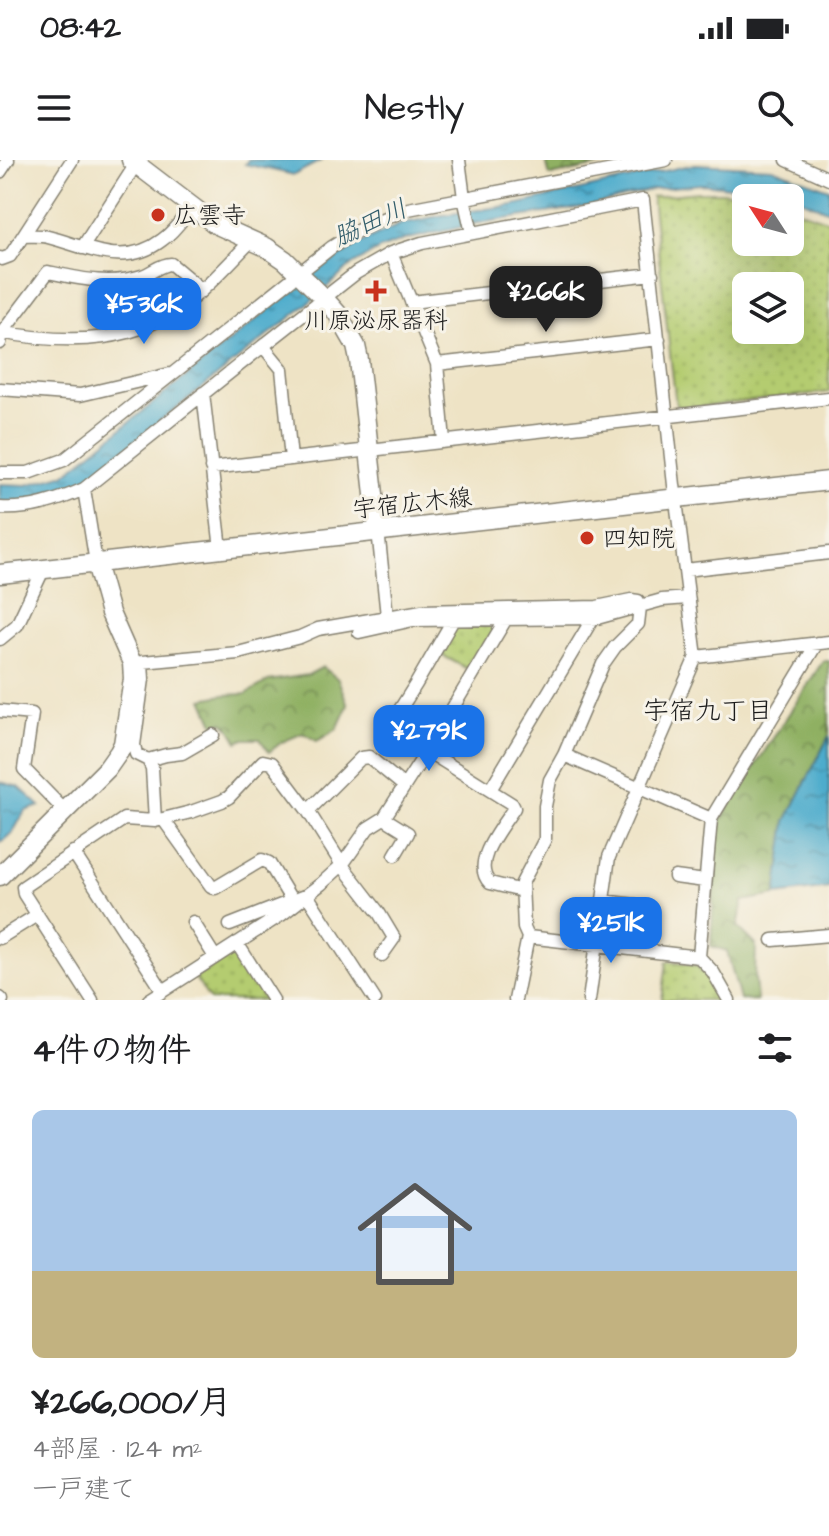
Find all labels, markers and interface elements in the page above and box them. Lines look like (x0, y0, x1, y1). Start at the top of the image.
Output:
text: 08:42 (40, 7, 121, 49)
text: Nestly (364, 83, 465, 134)
icon: menu (32, 86, 76, 130)
icon: search (753, 86, 797, 130)
north arrow (732, 184, 804, 256)
map controls (732, 184, 804, 344)
water label: 脇田川 (327, 191, 413, 255)
place label: 広雲寺 (174, 199, 246, 233)
marker: 広雲寺 (149, 206, 167, 224)
pin: ¥266K (490, 266, 602, 334)
button: layers (732, 272, 804, 344)
text: ¥266K (507, 274, 585, 310)
pin: ¥536K (88, 278, 200, 346)
marker: 川原泌尿器科 (365, 280, 387, 302)
text: ¥536K (105, 286, 183, 322)
place label: 川原泌尿器科 (304, 304, 448, 338)
street label: 宇宿広木線 (351, 481, 474, 527)
place label: 四知院 (603, 522, 675, 556)
marker: 四知院 (578, 529, 596, 547)
district label: 宇宿九丁目 (643, 693, 773, 729)
pin: ¥279K (373, 705, 485, 773)
text: ¥279K (391, 713, 467, 749)
pin: ¥251K (555, 897, 667, 965)
text: ¥251K (578, 905, 644, 941)
icon: filters (753, 1026, 797, 1070)
text: 4件の物件 (32, 1027, 191, 1075)
icon: home (343, 1162, 487, 1306)
text: ¥266,000/月 (32, 1379, 232, 1427)
text: 4部屋 · 124 m² (32, 1431, 202, 1467)
text: 一戸建て (32, 1471, 136, 1507)

